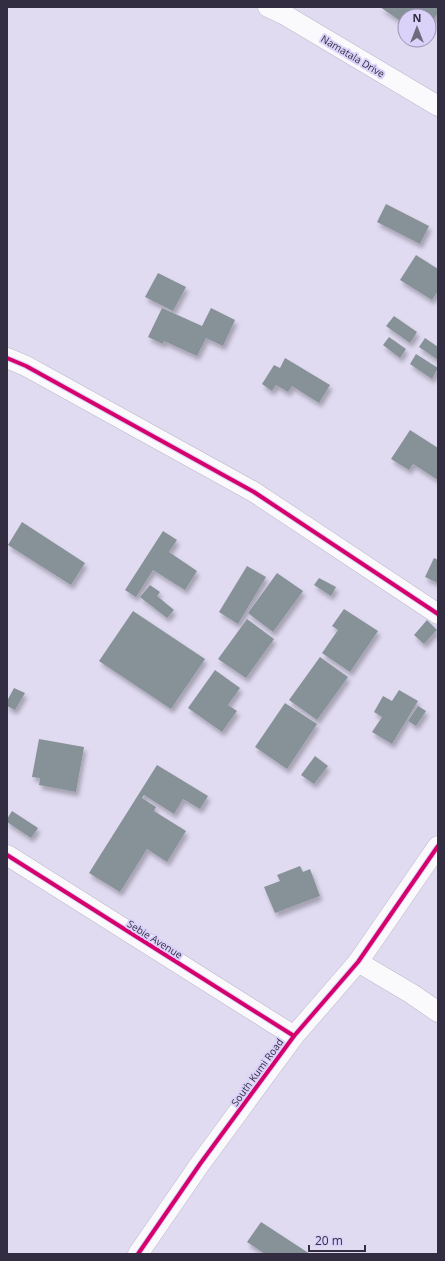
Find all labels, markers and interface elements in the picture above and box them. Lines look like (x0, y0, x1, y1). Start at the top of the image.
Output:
north arrow (397, 8, 437, 48)
text: N (413, 10, 421, 25)
street label: Namatala Drive (318, 31, 388, 81)
street label: Sebie Avenue (125, 916, 186, 962)
street label: South Kumi Road (228, 1035, 286, 1109)
scale bar (309, 1227, 365, 1253)
text: 20 m (315, 1232, 343, 1249)

